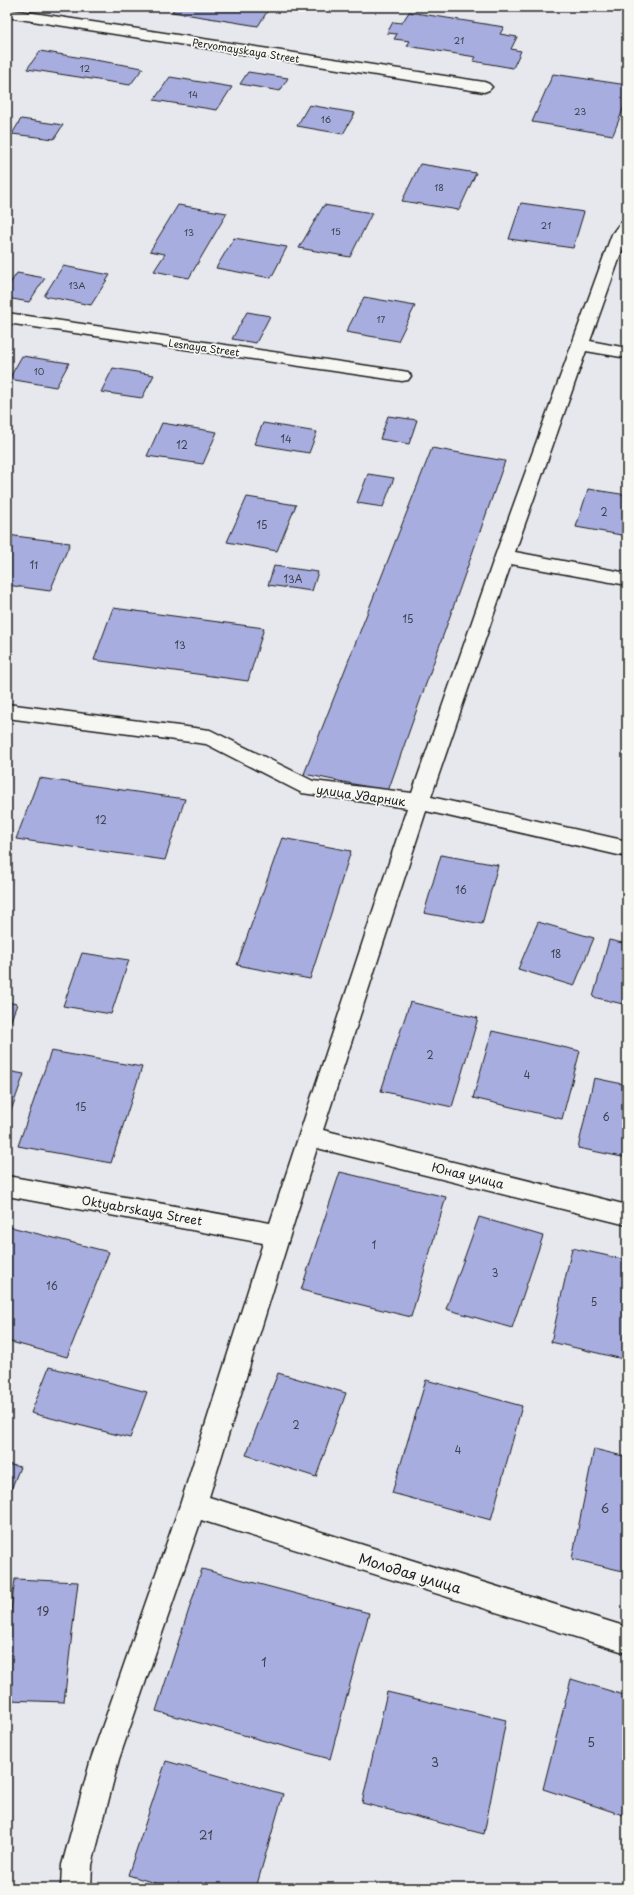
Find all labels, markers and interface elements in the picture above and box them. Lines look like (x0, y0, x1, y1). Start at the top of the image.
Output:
house number: 21 (454, 33, 464, 47)
street label: Pervomayskaya Street (191, 34, 301, 67)
house number: 12 (80, 61, 90, 75)
house number: 14 (188, 87, 198, 101)
house number: 23 (574, 104, 586, 118)
house number: 16 (321, 112, 331, 126)
house number: 18 (434, 180, 444, 194)
house number: 21 (541, 218, 551, 232)
house number: 15 (331, 224, 341, 238)
house number: 13 (184, 225, 194, 239)
house number: 13А (69, 278, 86, 292)
house number: 17 (377, 312, 386, 326)
street label: Lesnaya Street (167, 335, 241, 360)
house number: 10 (34, 364, 45, 378)
house number: 14 (280, 431, 292, 446)
house number: 12 (176, 437, 188, 452)
house number: 2 (600, 504, 608, 519)
house number: 15 (257, 517, 267, 532)
house number: 11 (30, 557, 38, 572)
house number: 13А (284, 571, 303, 586)
house number: 15 (403, 611, 413, 626)
house number: 13 (174, 637, 186, 652)
street label: улица Ударник (315, 780, 408, 810)
house number: 12 (95, 812, 107, 827)
house number: 16 (455, 882, 467, 897)
house number: 18 (551, 946, 561, 961)
house number: 2 (426, 1047, 434, 1062)
house number: 4 (524, 1067, 531, 1082)
house number: 15 (76, 1099, 86, 1114)
house number: 6 (602, 1109, 610, 1124)
street label: Юная улица (430, 1157, 506, 1193)
street label: Oktyabrskaya Street (80, 1191, 204, 1229)
house number: 1 (372, 1237, 376, 1252)
house number: 3 (492, 1265, 498, 1280)
house number: 16 (46, 1278, 58, 1293)
house number: 5 (591, 1294, 597, 1309)
house number: 2 (292, 1417, 300, 1432)
house number: 4 (455, 1442, 462, 1457)
house number: 6 (601, 1499, 609, 1517)
street label: Молодая улица (356, 1547, 464, 1599)
house number: 19 (37, 1602, 49, 1620)
house number: 1 (261, 1653, 267, 1671)
house number: 5 (587, 1733, 595, 1751)
house number: 3 (431, 1753, 439, 1771)
house number: 21 (199, 1826, 213, 1844)

